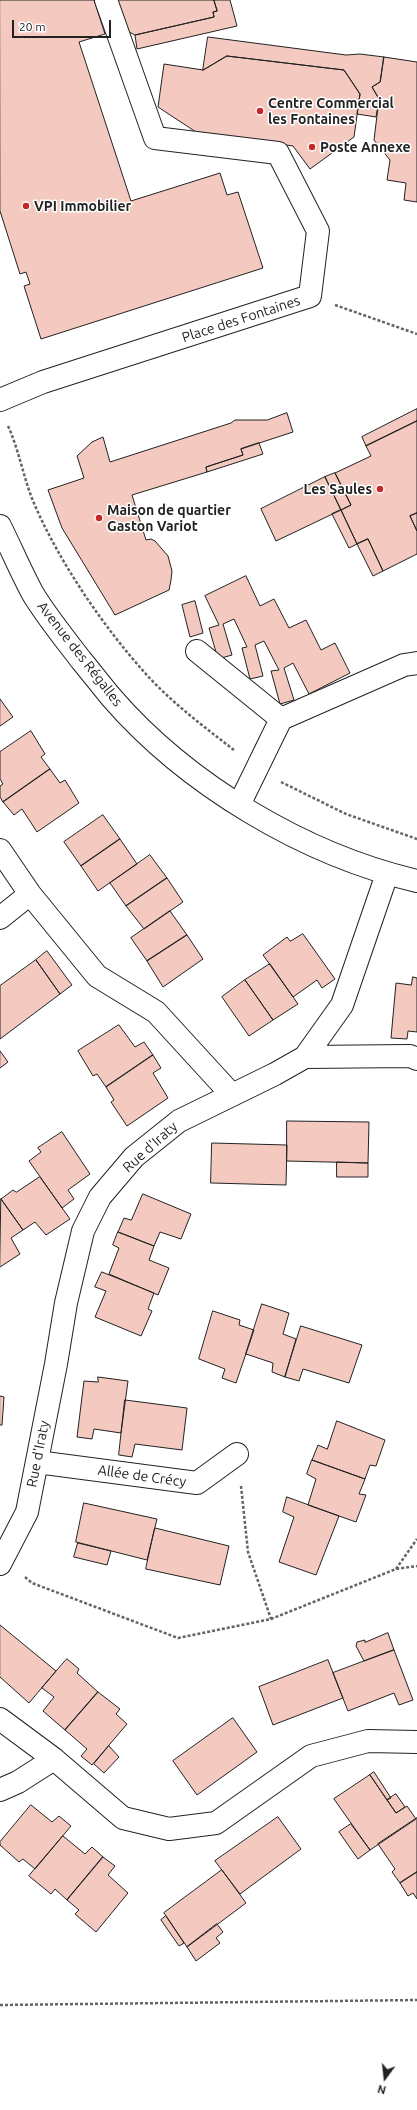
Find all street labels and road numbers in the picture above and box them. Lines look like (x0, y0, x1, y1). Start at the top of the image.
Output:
street label: Place des Fontaines (180, 292, 302, 346)
street label: Avenue des Régalles (34, 598, 126, 710)
street label: Rue d'Iraty (119, 1118, 181, 1176)
street label: Rue d'Iraty (23, 1419, 53, 1489)
street label: Allée de Crécy (97, 1461, 187, 1491)

